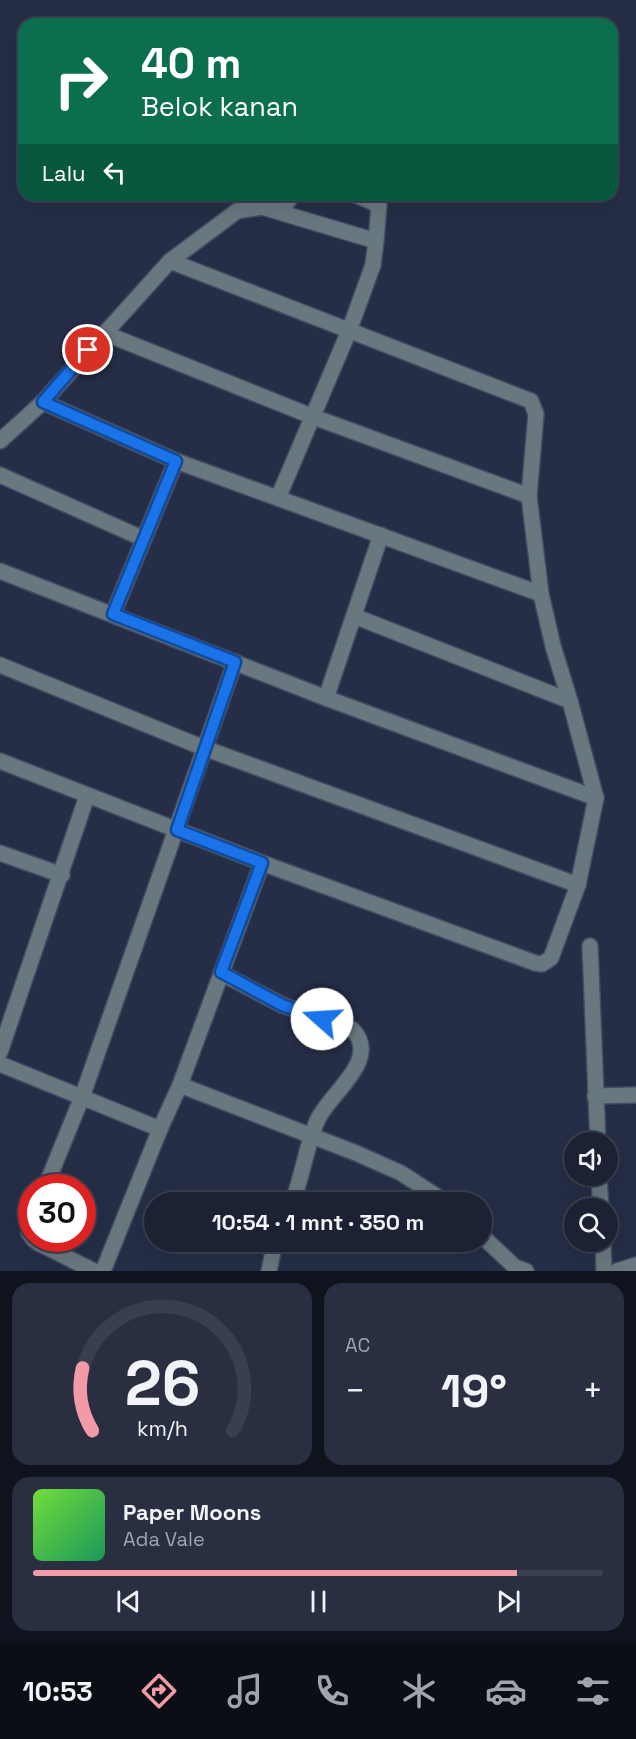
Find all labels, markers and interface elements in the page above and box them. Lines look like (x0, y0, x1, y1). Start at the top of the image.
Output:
text: 40 m (141, 37, 241, 90)
icon: right (42, 42, 120, 120)
text: Belok kanan (141, 89, 298, 124)
icon: left (98, 156, 131, 189)
text: Lalu (42, 159, 86, 187)
pin (62, 324, 113, 375)
icon: arrive (71, 333, 104, 366)
position arrow (290, 987, 354, 1051)
map controls (564, 1132, 618, 1252)
button: sound (564, 1132, 618, 1186)
speed limit sign: 30 (18, 1174, 96, 1252)
button: search (564, 1198, 618, 1252)
text: 10:54 · 1 mnt · 350 m (212, 1208, 424, 1236)
text: AC (345, 1332, 370, 1358)
text: 26 (124, 1344, 200, 1423)
text: 19° (441, 1363, 507, 1420)
text: − (345, 1370, 365, 1412)
text: + (583, 1370, 603, 1412)
text: km/h (136, 1415, 188, 1442)
text: Paper Moons (123, 1498, 261, 1526)
text: Ada Vale (123, 1526, 205, 1552)
icon: previous (112, 1585, 145, 1618)
icon: pause (302, 1585, 335, 1618)
icon: next (492, 1585, 525, 1618)
icon: directions (138, 1670, 180, 1712)
icon: music (224, 1670, 266, 1712)
icon: phone (311, 1670, 353, 1712)
icon: climate (398, 1670, 440, 1712)
icon: car (485, 1670, 527, 1712)
icon: filters (572, 1670, 614, 1712)
text: 10:53 (22, 1674, 93, 1709)

